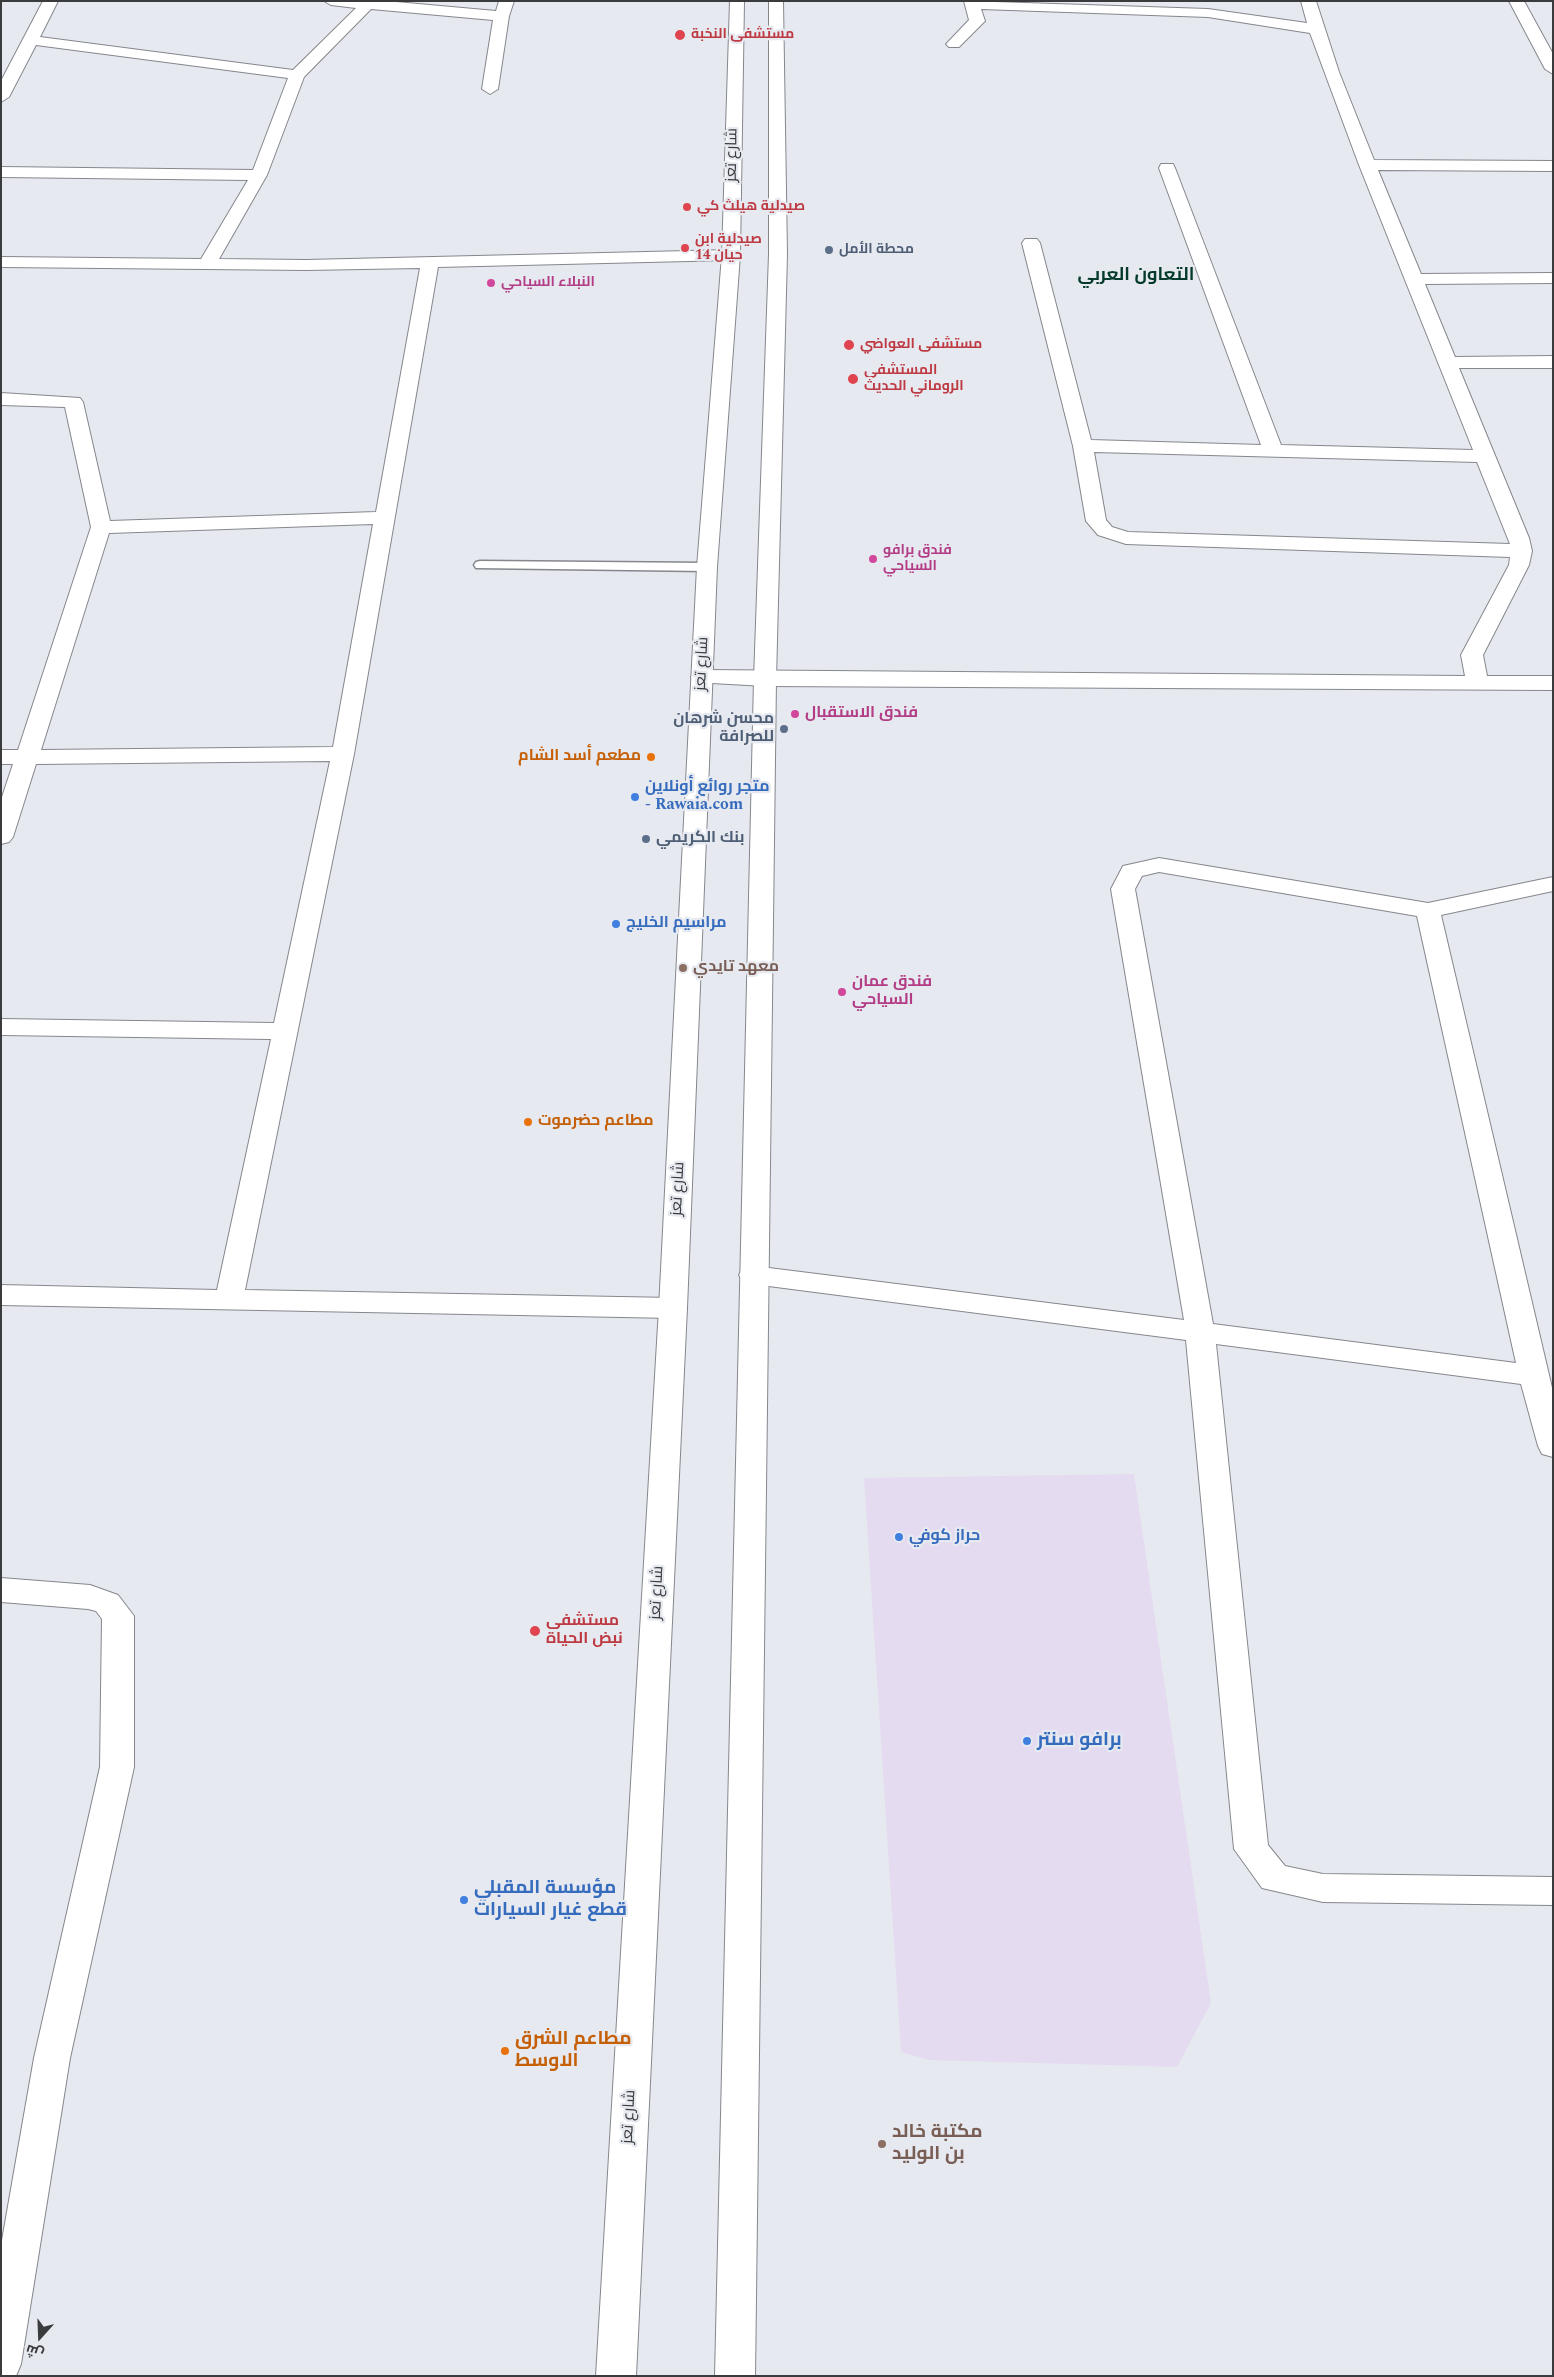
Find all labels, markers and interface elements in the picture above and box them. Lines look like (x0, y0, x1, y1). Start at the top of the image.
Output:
place label: مستشفى النخبة (691, 27, 794, 43)
marker: مستشفى النخبة (673, 28, 687, 42)
street label: شارع تعز (723, 128, 743, 182)
place label: صيدلية هيلث كي (697, 199, 805, 215)
marker: صيدلية هيلث كي (681, 201, 693, 213)
place label: صيدلية ابن حيان 14 (695, 232, 762, 264)
marker: صيدلية ابن حيان 14 (679, 242, 691, 254)
place label: محطة الأمل (839, 242, 914, 258)
marker: محطة الأمل (823, 244, 835, 256)
district label: التعاون العربي (1078, 265, 1194, 287)
place label: النبلاء السياحي (501, 275, 595, 291)
marker: النبلاء السياحي (485, 277, 497, 289)
place label: مستشفى العواضي (860, 337, 982, 353)
marker: مستشفى العواضي (842, 338, 856, 352)
place label: المستشفى الروماني الحديث (864, 363, 964, 396)
marker: المستشفى الروماني الحديث (846, 372, 860, 386)
place label: فندق برافو السياحي (883, 543, 952, 576)
marker: فندق برافو السياحي (867, 553, 879, 565)
street label: شارع تعز (692, 636, 714, 692)
place label: فندق الاستقبال (805, 704, 918, 724)
marker: فندق الاستقبال (789, 708, 801, 720)
place label: محسن شرهان للصرافة (673, 710, 774, 748)
marker: محسن شرهان للصرافة (778, 723, 790, 735)
place label: مطعم أسد الشام (518, 747, 641, 767)
marker: مطعم أسد الشام (645, 751, 657, 763)
place label: متجر روائع أونلاين - Rawaia.com (645, 778, 770, 816)
marker: متجر روائع أونلاين - Rawaia.com (629, 791, 641, 803)
place label: بنك الكريمي (656, 829, 745, 849)
marker: بنك الكريمي (640, 833, 652, 845)
place label: مراسيم الخليج (626, 914, 727, 934)
marker: مراسيم الخليج (610, 918, 622, 930)
place label: معهد تايدي (693, 958, 779, 978)
marker: معهد تايدي (677, 962, 689, 974)
place label: فندق عمان السياحي (852, 973, 932, 1011)
marker: فندق عمان السياحي (836, 986, 848, 998)
place label: مطاعم حضرموت (538, 1112, 654, 1132)
marker: مطاعم حضرموت (522, 1116, 534, 1128)
street label: شارع تعز (668, 1161, 690, 1217)
place label: حراز كوفي (909, 1527, 980, 1547)
marker: حراز كوفي (893, 1531, 905, 1543)
street label: شارع تعز (647, 1565, 669, 1621)
place label: مستشفى نبض الحياة (546, 1612, 623, 1650)
marker: مستشفى نبض الحياة (528, 1624, 542, 1638)
place label: برافو سنتر (1037, 1730, 1122, 1752)
marker: برافو سنتر (1021, 1735, 1033, 1747)
place label: مؤسسة المقبلي قطع غيار السيارات (474, 1878, 627, 1922)
marker: مؤسسة المقبلي قطع غيار السيارات (458, 1894, 470, 1906)
place label: مطاعم الشرق الاوسط (515, 2029, 632, 2073)
marker: مطاعم الشرق الاوسط (499, 2045, 511, 2057)
street label: شارع تعز (619, 2089, 641, 2145)
place label: مكتبة خالد بن الوليد (892, 2122, 983, 2166)
marker: مكتبة خالد بن الوليد (876, 2138, 888, 2150)
north arrow (15, 2312, 65, 2362)
text: ش (23, 2339, 47, 2365)

